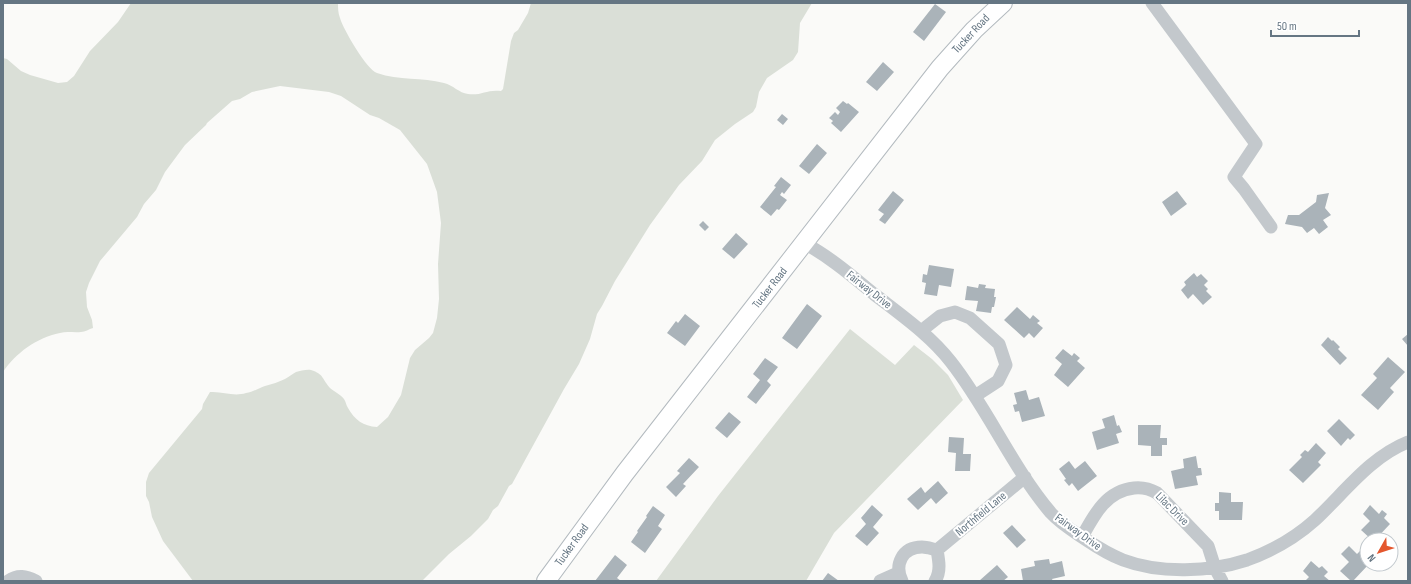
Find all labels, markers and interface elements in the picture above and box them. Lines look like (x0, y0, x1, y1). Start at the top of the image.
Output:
street label: Tucker Road (949, 11, 993, 57)
scale bar (1271, 12, 1359, 38)
text: 50 m (1277, 19, 1297, 34)
street label: Tucker Road (749, 264, 791, 312)
street label: Fairway Drive (843, 268, 895, 312)
street label: Northfield Lane (953, 488, 1010, 540)
street label: Lilac Drive (1152, 489, 1192, 529)
street label: Fairway Drive (1052, 510, 1104, 554)
street label: Tucker Road (552, 521, 592, 569)
north arrow (1359, 532, 1399, 572)
text: N (1365, 552, 1379, 564)

